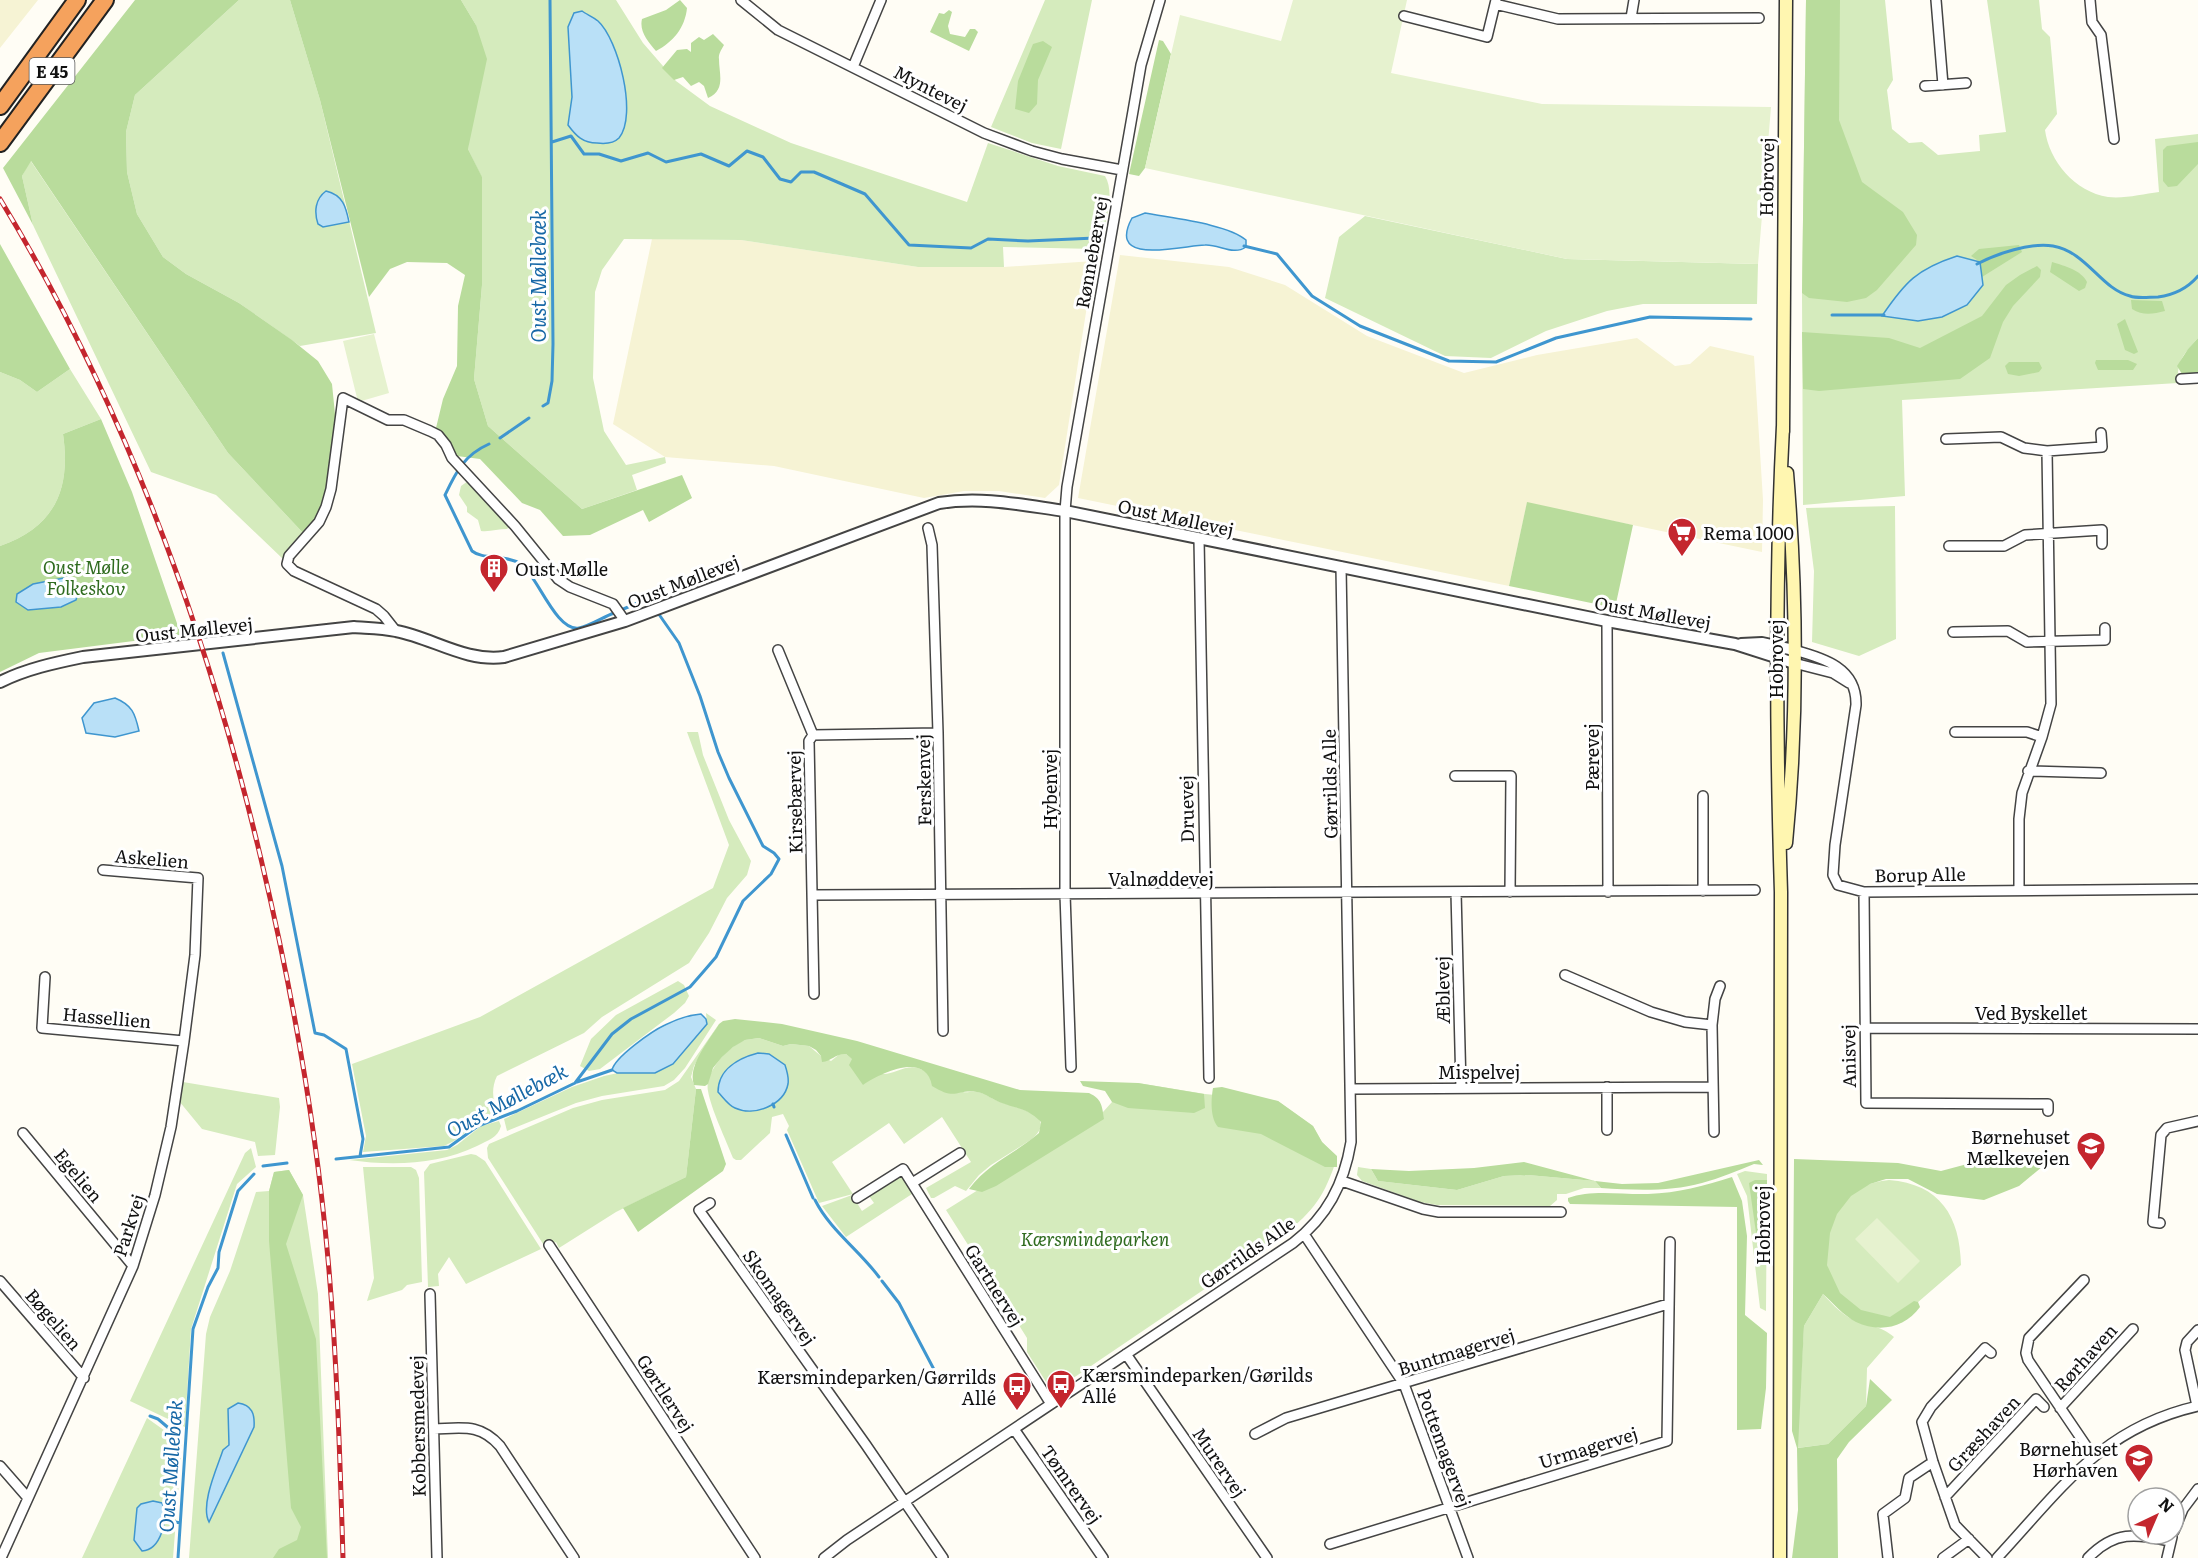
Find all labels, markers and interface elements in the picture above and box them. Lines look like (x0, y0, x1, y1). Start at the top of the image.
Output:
road number: E 45 (29, 58, 74, 84)
street label: Myntevej (889, 58, 973, 118)
street label: Hobrovej (1752, 137, 1780, 217)
street label: Rønnebærvej (1068, 193, 1114, 311)
water label: Oust Møllebæk (522, 209, 552, 343)
street label: Oust Møllevej (1115, 492, 1237, 542)
supermarket icon: Rema 1000 (1666, 516, 1698, 558)
place label: Rema 1000 (1703, 519, 1794, 546)
street label: Oust Møllevej (623, 547, 743, 615)
building icon: Oust Mølle (478, 552, 510, 594)
park label: Oust Mølle Folkeskov (43, 553, 129, 601)
place label: Oust Mølle (515, 555, 608, 582)
street label: Oust Møllevej (1593, 588, 1713, 636)
street label: Oust Møllevej (134, 609, 254, 649)
street label: Hobrovej (1762, 619, 1789, 699)
street label: Pærevej (1578, 723, 1605, 791)
street label: Gørrilds Alle (1315, 729, 1343, 839)
street label: Ferskenvej (909, 734, 937, 826)
street label: Hybenvej (1036, 749, 1063, 829)
street label: Kirsebærvej (780, 750, 808, 854)
street label: Druevej (1172, 775, 1200, 843)
street label: Askelien (114, 841, 190, 875)
street label: Borup Alle (1874, 860, 1966, 888)
street label: Valnøddevej (1108, 865, 1214, 892)
street label: Æblevej (1428, 956, 1456, 1024)
street label: Ved Byskellet (1974, 999, 2088, 1026)
street label: Hassellien (61, 1000, 153, 1034)
street label: Anisvej (1834, 1024, 1862, 1088)
water label: Oust Møllebæk (440, 1054, 572, 1144)
street label: Mispelvej (1438, 1058, 1520, 1085)
place label: Børnehuset Mælkevejen (1966, 1123, 2071, 1171)
school or university icon: Børnehuset Mælkevejen (2075, 1130, 2107, 1172)
street label: Egelien (48, 1142, 110, 1208)
street label: Hobrovej (1749, 1185, 1776, 1265)
street label: Parkvej (105, 1190, 151, 1260)
street label: Gørrilds Alle (1194, 1209, 1300, 1295)
park label: Kærsmindeparken (1021, 1225, 1170, 1252)
street label: Gartnervej (959, 1238, 1031, 1332)
street label: Skomagervej (737, 1244, 823, 1350)
street label: Bøgelien (19, 1282, 89, 1356)
street label: Rørhaven (2047, 1317, 2123, 1397)
street label: Buntmagervej (1394, 1320, 1518, 1382)
street label: Gørtlervej (631, 1349, 701, 1437)
street label: Kobbersmedevej (402, 1355, 432, 1497)
place label: Kærsmindeparken/Gørilds Allé (1082, 1361, 1313, 1409)
place label: Kærsmindeparken/Gørrilds Allé (757, 1363, 996, 1411)
bus stop icon: Kærsmindeparken/Gørilds Allé (1045, 1368, 1077, 1410)
bus stop icon: Kærsmindeparken/Gørrilds Allé (1001, 1370, 1033, 1412)
street label: Pottemagervej (1411, 1385, 1479, 1511)
street label: Græshaven (1940, 1388, 2026, 1478)
water label: Oust Møllebæk (149, 1398, 189, 1534)
street label: Urmagervej (1535, 1419, 1641, 1475)
street label: Murervej (1187, 1421, 1253, 1503)
place label: Børnehuset Hørhaven (2019, 1435, 2119, 1483)
street label: Tømrervej (1035, 1439, 1109, 1529)
school or university icon: Børnehuset Hørhaven (2123, 1442, 2155, 1484)
north arrow (2126, 1486, 2186, 1546)
text: N (2154, 1491, 2180, 1518)

